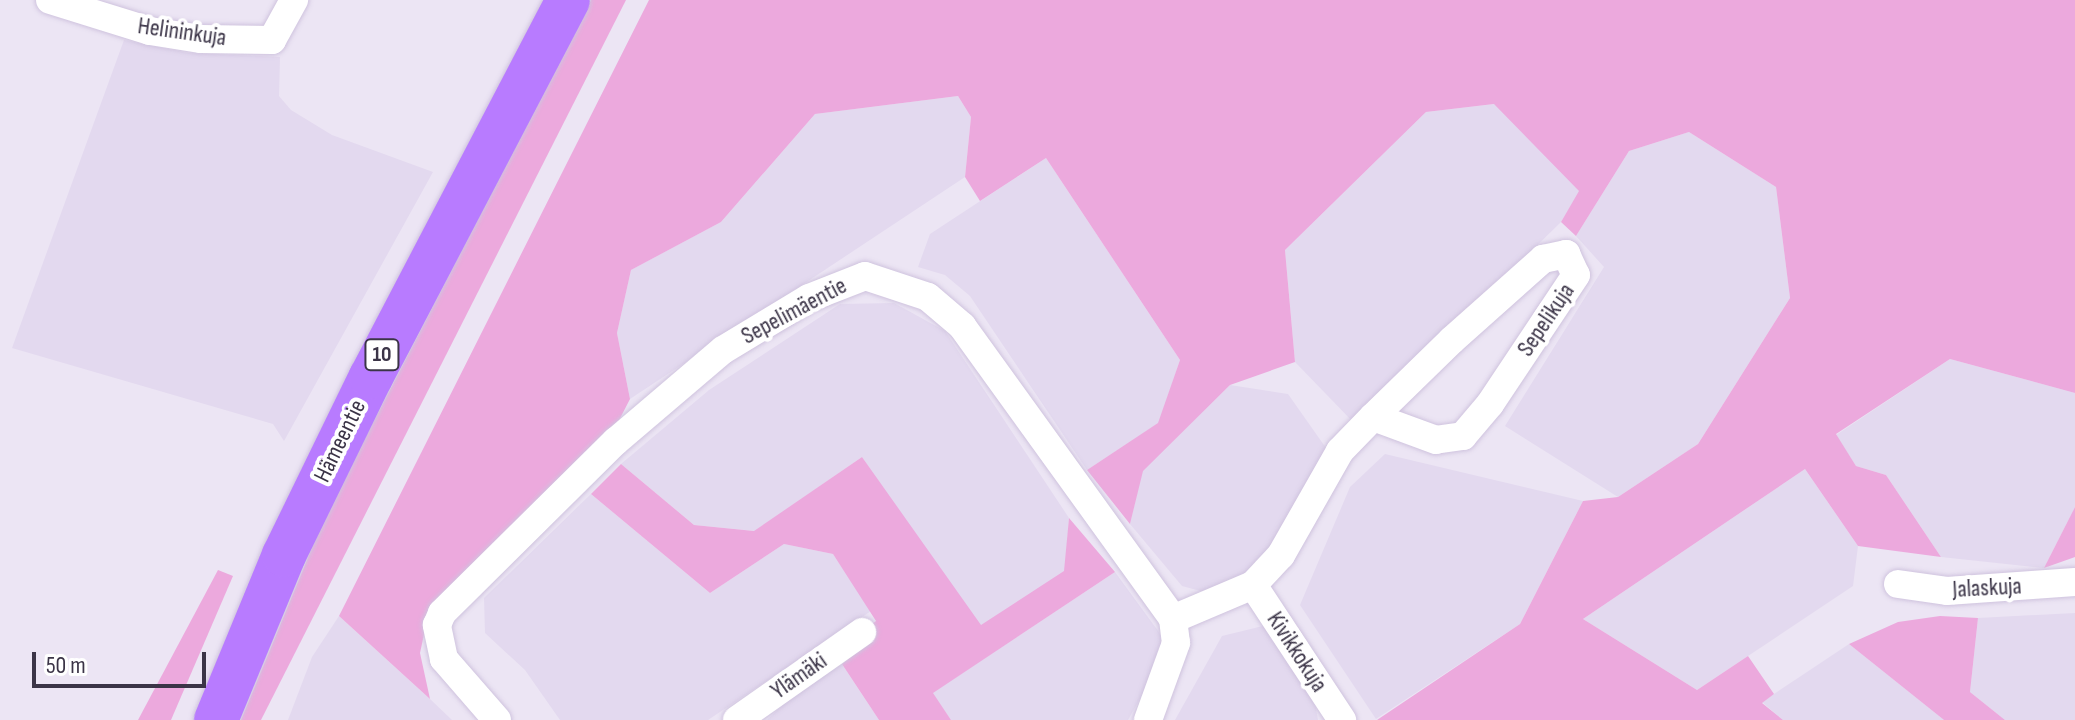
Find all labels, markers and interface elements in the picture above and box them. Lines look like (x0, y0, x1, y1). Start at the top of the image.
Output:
street label: Helininkuja (136, 12, 228, 52)
street label: Sepelimäentie (736, 271, 852, 351)
street label: Sepelikuja (1511, 278, 1581, 362)
road number: 10 (364, 337, 400, 373)
street label: Hämeentie (308, 395, 372, 487)
street label: Jalaskuja (1952, 572, 2022, 604)
street label: Kivikkokuja (1260, 607, 1334, 697)
scale bar (36, 636, 210, 686)
street label: Ylämäki (765, 647, 833, 705)
text: 50 m (46, 651, 86, 680)

